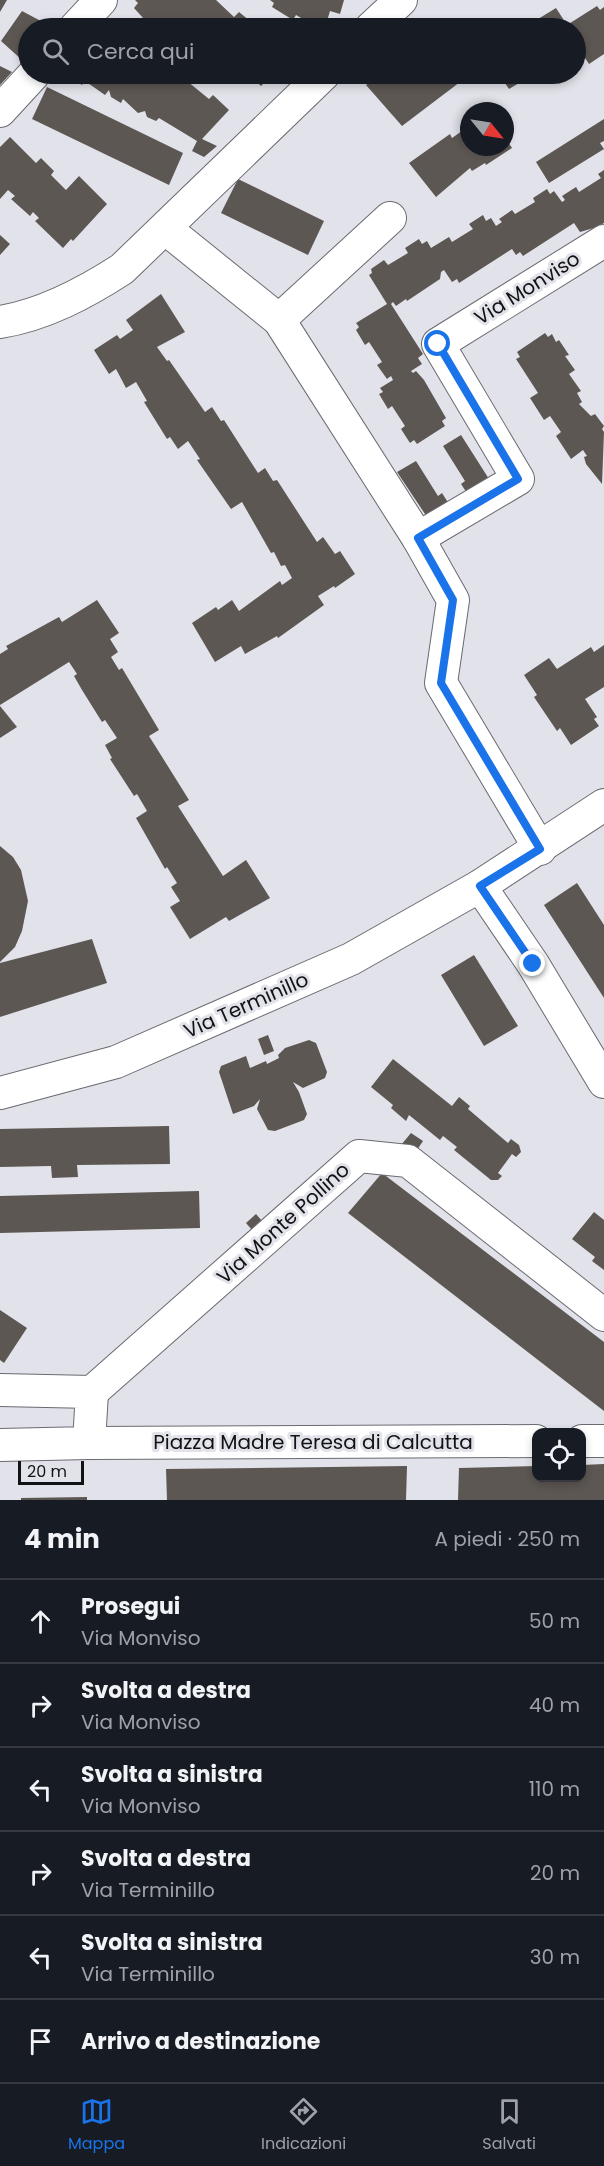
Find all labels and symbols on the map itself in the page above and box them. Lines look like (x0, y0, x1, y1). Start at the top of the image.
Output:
north arrow (460, 102, 514, 156)
street label: Via Monviso (469, 244, 585, 332)
route start (424, 330, 450, 356)
route end (519, 950, 545, 976)
street label: Via Terminillo (179, 965, 313, 1045)
street label: Via Monte Pollino (211, 1156, 355, 1290)
street label: Piazza Madre Teresa di Calcutta (153, 1428, 473, 1456)
scale bar (18, 1458, 84, 1486)

